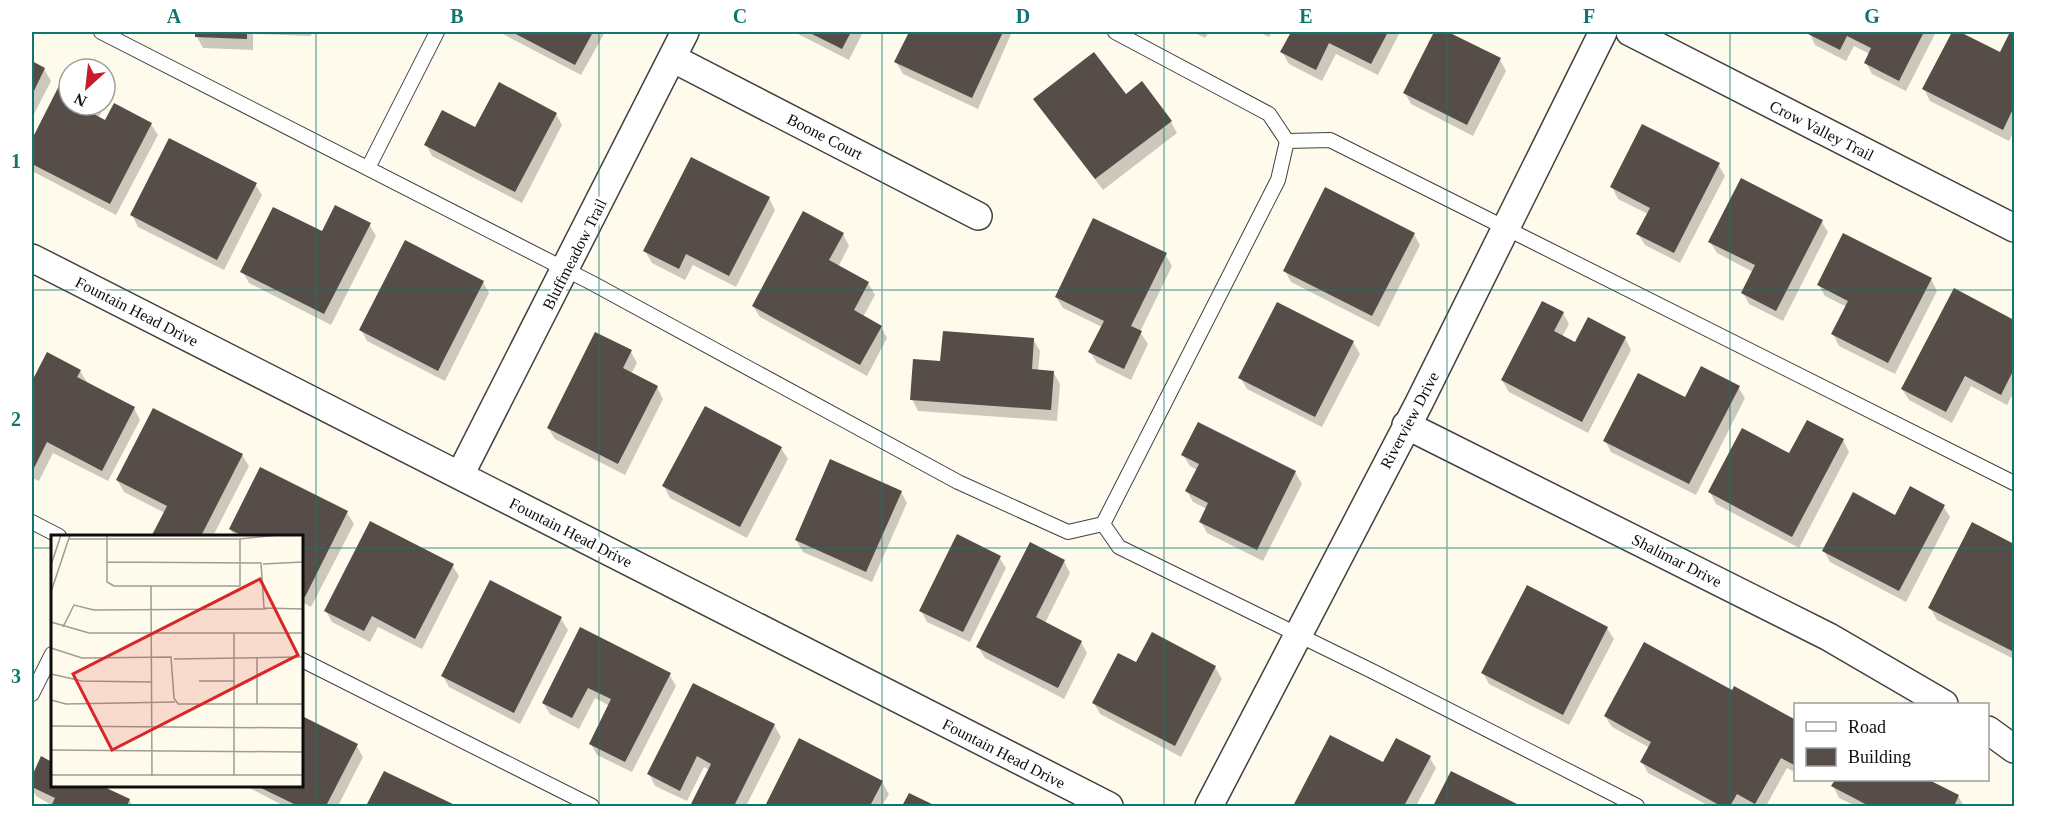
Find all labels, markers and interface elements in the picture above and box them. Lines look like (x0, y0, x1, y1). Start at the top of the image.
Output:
text: A (167, 5, 182, 27)
text: B (450, 5, 464, 27)
text: C (733, 5, 747, 27)
text: D (1016, 5, 1030, 27)
text: E (1299, 5, 1313, 27)
text: F (1583, 5, 1595, 27)
text: G (1864, 5, 1880, 27)
north arrow (57, 57, 117, 117)
text: N (71, 90, 89, 110)
street label: Crow Valley Trail (1766, 97, 1877, 165)
street label: Boone Court (784, 110, 866, 163)
text: 1 (11, 150, 21, 172)
street label: Bluffmeadow Trail (539, 196, 610, 312)
street label: Fountain Head Drive (73, 273, 201, 350)
street label: Riverview Drive (1377, 369, 1442, 471)
text: 2 (11, 408, 21, 430)
street label: Fountain Head Drive (507, 494, 635, 571)
street label: Shalimar Drive (1629, 531, 1724, 590)
inset map (51, 535, 303, 787)
text: 3 (11, 665, 21, 687)
legend (1794, 703, 1989, 781)
street label: Fountain Head Drive (940, 715, 1068, 792)
text: Road (1848, 717, 1886, 737)
text: Building (1848, 747, 1911, 767)

